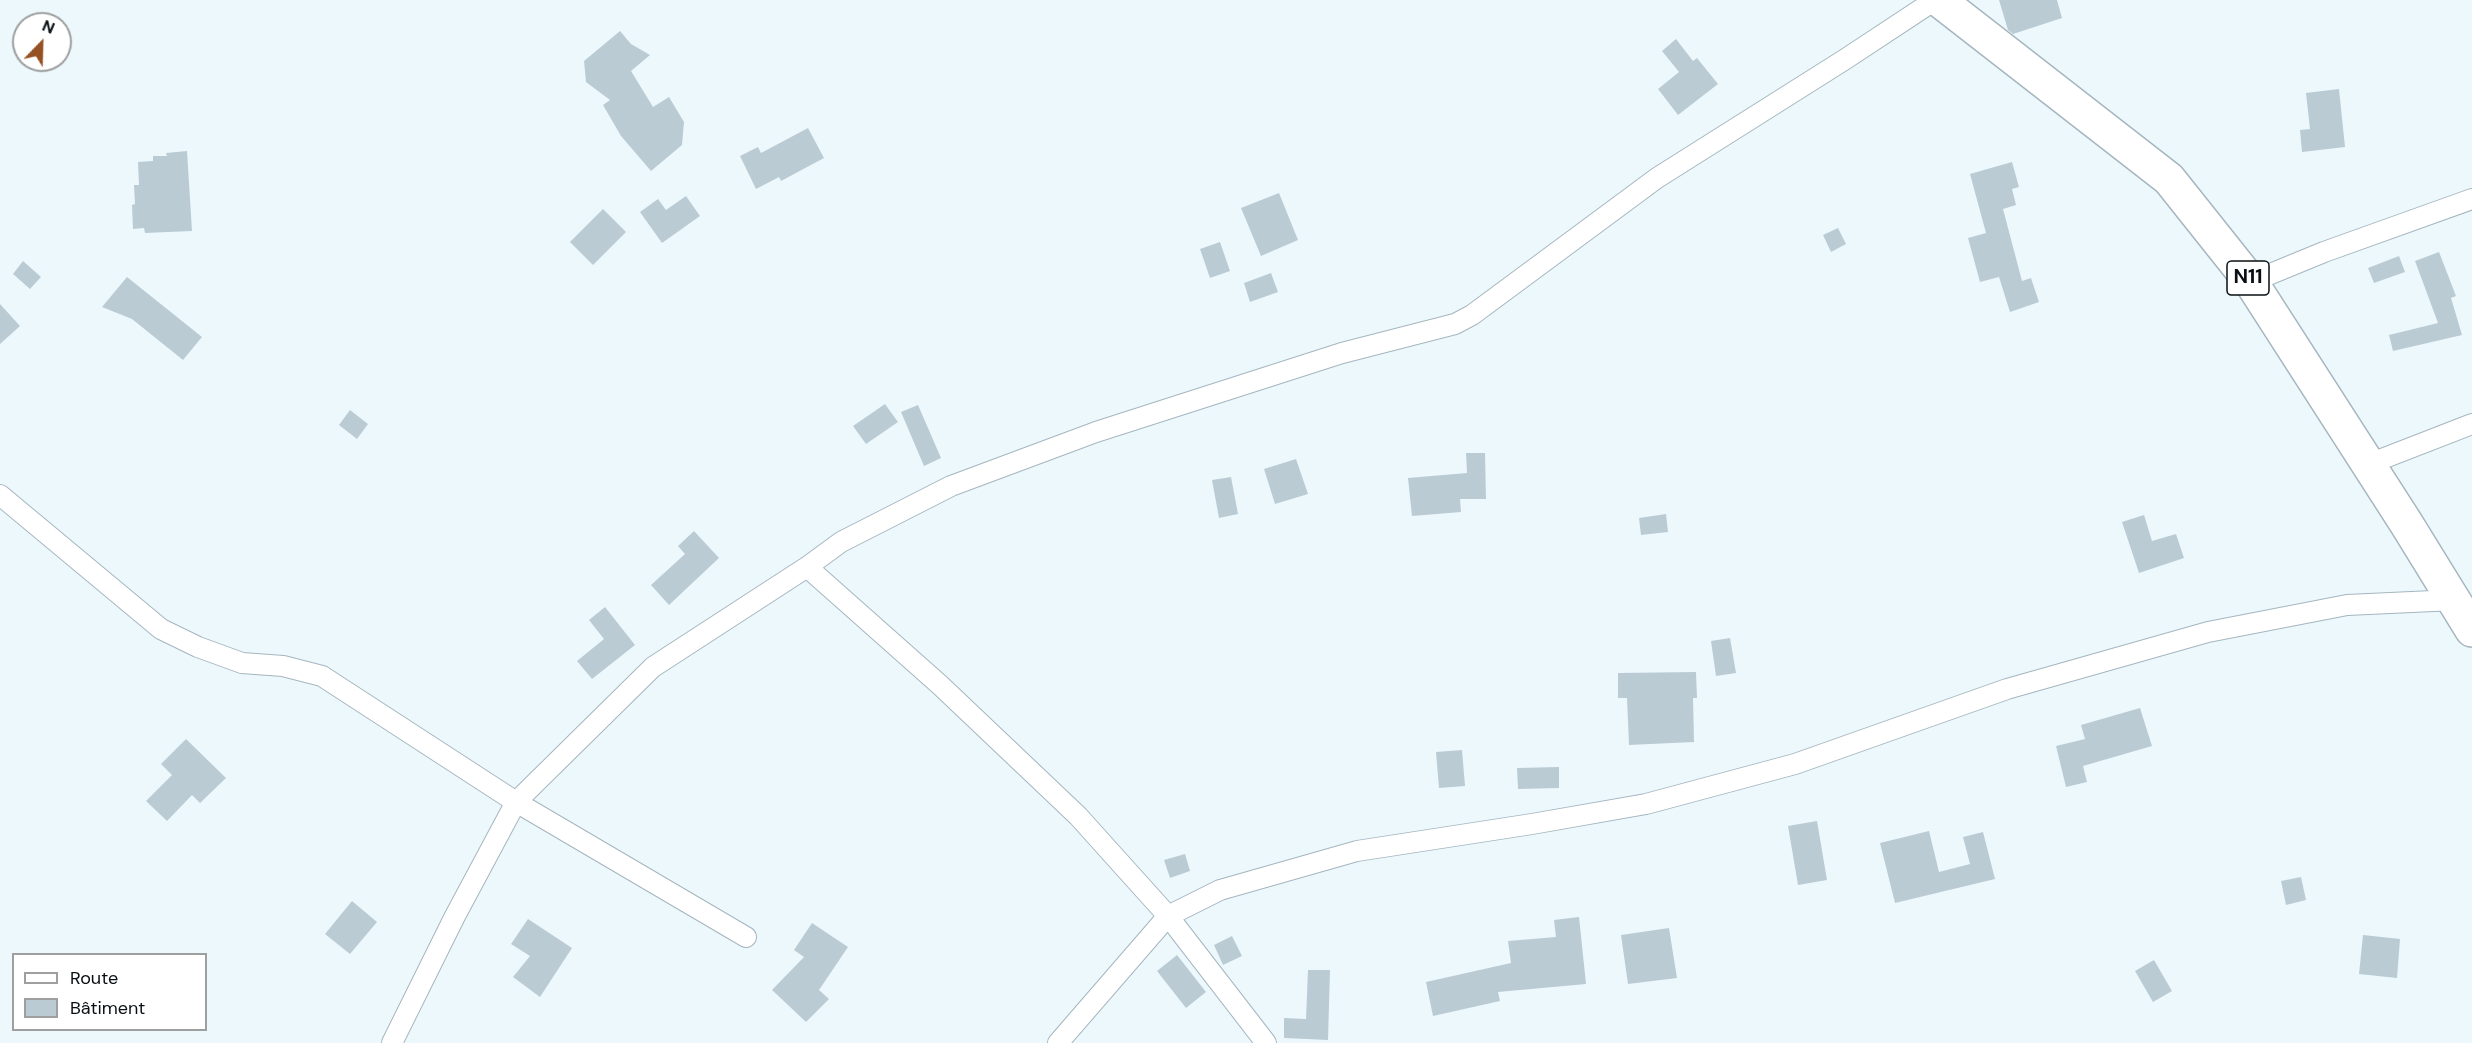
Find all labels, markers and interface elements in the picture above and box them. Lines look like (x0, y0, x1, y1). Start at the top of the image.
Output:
north arrow (12, 12, 72, 72)
text: N (39, 15, 58, 39)
road number: N11 (2227, 261, 2269, 295)
legend (12, 953, 207, 1031)
text: Route (70, 966, 118, 990)
text: Bâtiment (70, 996, 145, 1020)

